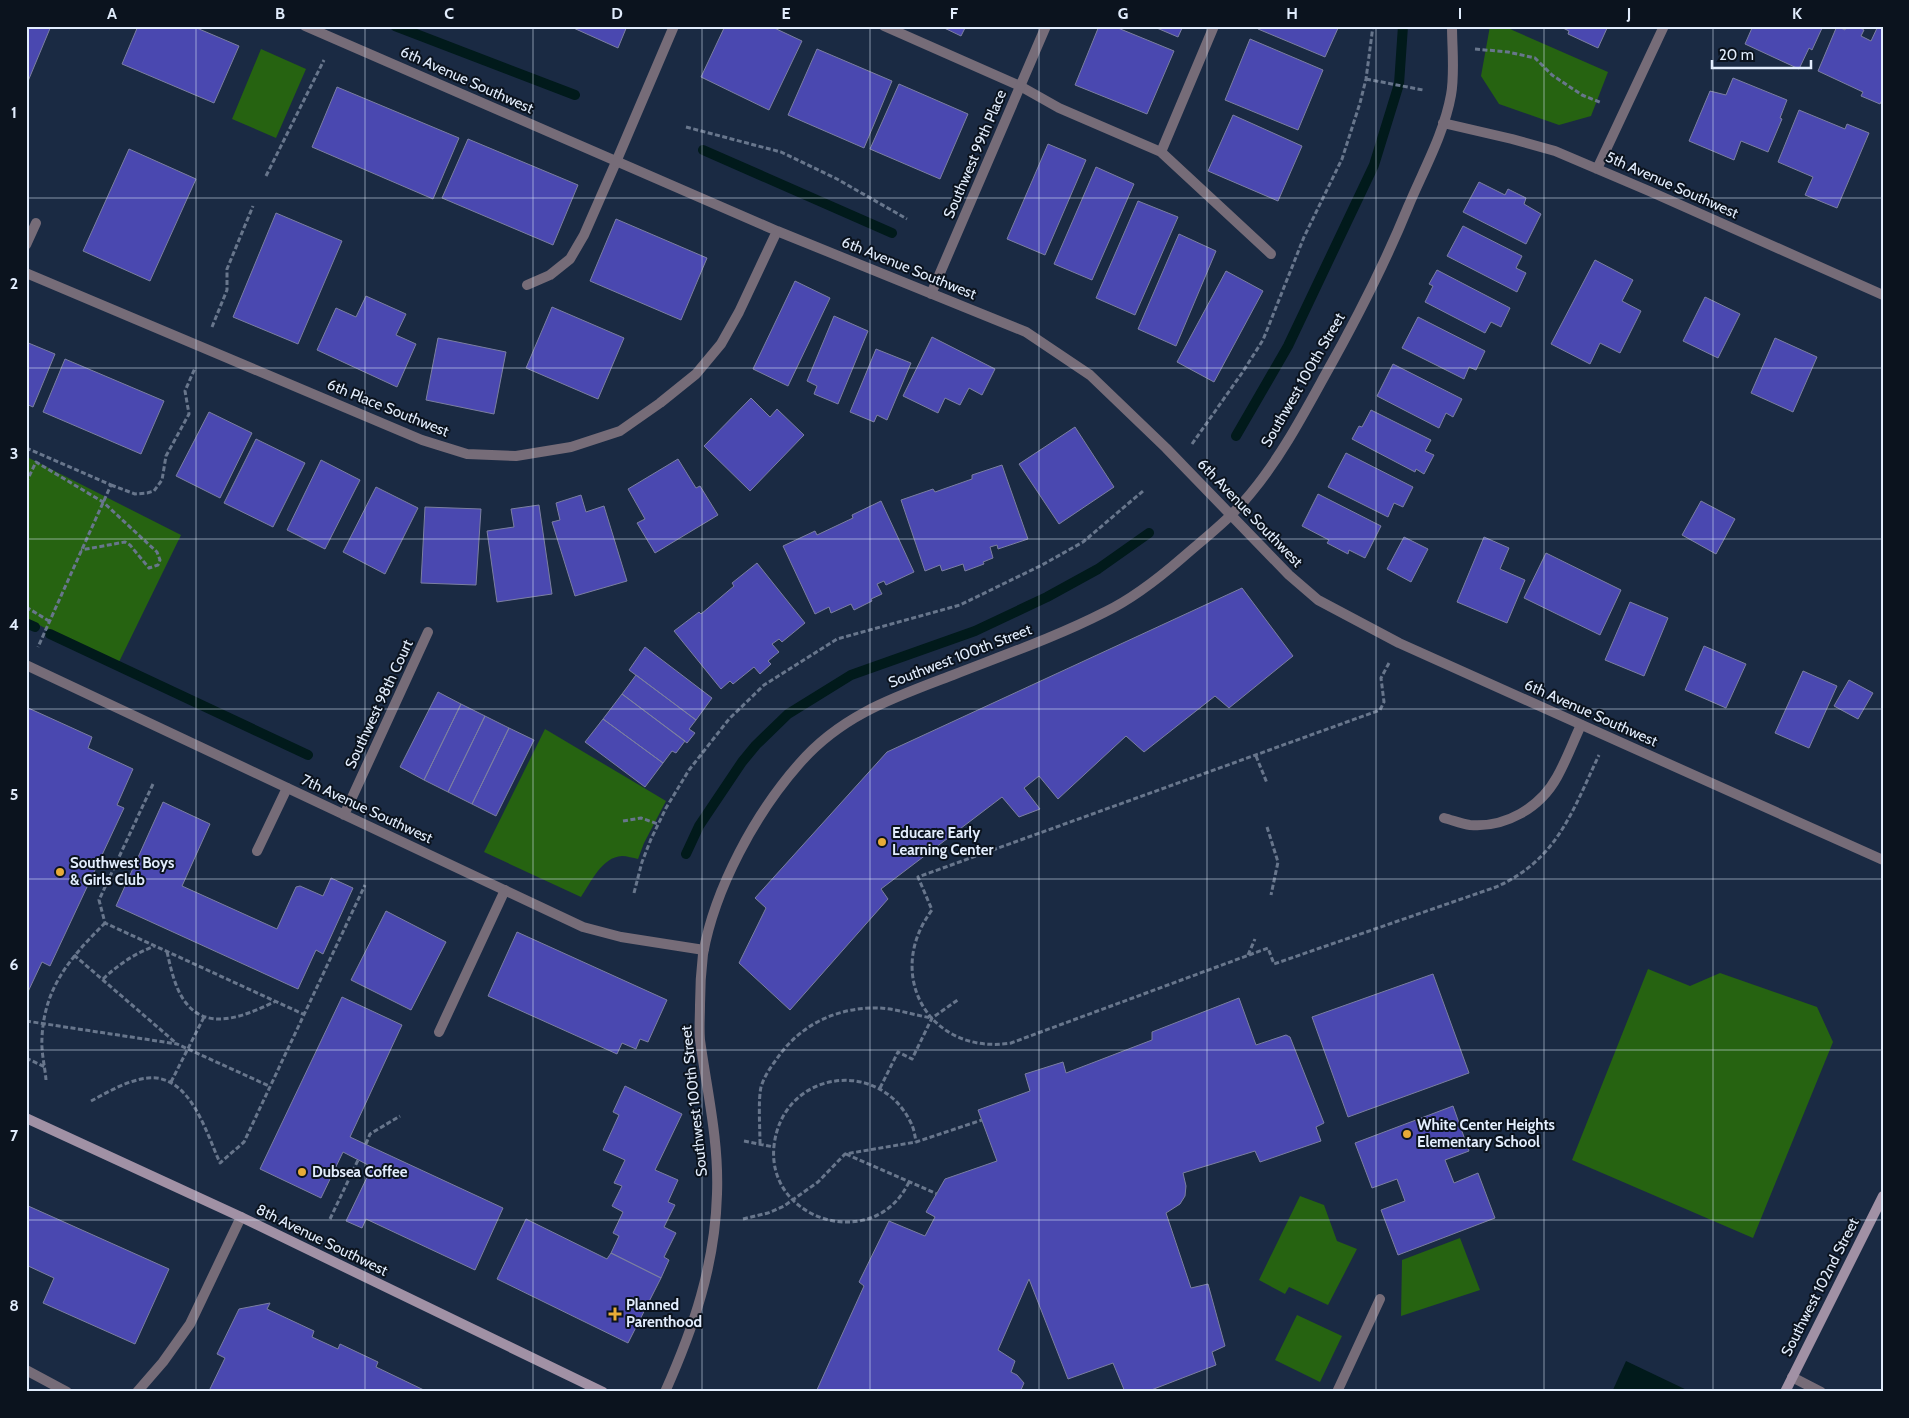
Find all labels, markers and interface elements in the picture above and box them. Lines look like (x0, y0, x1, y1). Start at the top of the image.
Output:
text: A (107, 4, 117, 23)
text: B (275, 4, 285, 23)
text: C (444, 4, 454, 23)
text: D (611, 4, 623, 23)
text: E (781, 4, 791, 23)
text: F (950, 4, 959, 23)
text: G (1118, 4, 1128, 23)
text: H (1286, 4, 1298, 23)
text: I (1458, 4, 1462, 23)
text: J (1626, 4, 1631, 23)
text: K (1792, 4, 1802, 23)
scale bar (1712, 38, 1810, 70)
street label: 6th Avenue Southwest (398, 43, 536, 117)
text: 20 m (1719, 46, 1754, 64)
street label: Southwest 99th Place (940, 87, 1010, 221)
text: 1 (11, 103, 17, 122)
street label: 5th Avenue Southwest (1603, 148, 1741, 222)
street label: 6th Avenue Southwest (839, 233, 979, 303)
text: 2 (10, 274, 18, 293)
street label: Southwest 100th Street (1257, 310, 1349, 450)
street label: 6th Place Southwest (324, 375, 452, 441)
text: 3 (10, 444, 18, 463)
street label: 6th Avenue Southwest (1194, 455, 1306, 571)
text: 4 (9, 615, 19, 634)
street label: Southwest 100th Street (886, 620, 1034, 692)
street label: Southwest 98th Court (341, 637, 417, 771)
street label: 6th Avenue Southwest (1522, 676, 1660, 750)
street label: 7th Avenue Southwest (299, 771, 435, 847)
text: 5 (10, 785, 18, 804)
place label: Educare Early Learning Center (892, 824, 993, 859)
marker: Educare Early Learning Center (876, 836, 888, 848)
place label: Southwest Boys & Girls Club (70, 854, 174, 889)
marker: Southwest Boys & Girls Club (54, 866, 66, 878)
text: 6 (10, 955, 19, 974)
street label: Southwest 100th Street (677, 1024, 711, 1178)
place label: White Center Heights Elementary School (1417, 1116, 1555, 1151)
text: 7 (10, 1126, 19, 1145)
marker: White Center Heights Elementary School (1401, 1128, 1413, 1140)
place label: Dubsea Coffee (312, 1163, 408, 1181)
marker: Dubsea Coffee (296, 1166, 308, 1178)
street label: 8th Avenue Southwest (253, 1200, 391, 1280)
street label: Southwest 102nd Street (1777, 1215, 1863, 1359)
text: 8 (9, 1296, 19, 1315)
place label: Planned Parenthood (626, 1296, 702, 1331)
marker: Planned Parenthood (608, 1307, 622, 1321)

